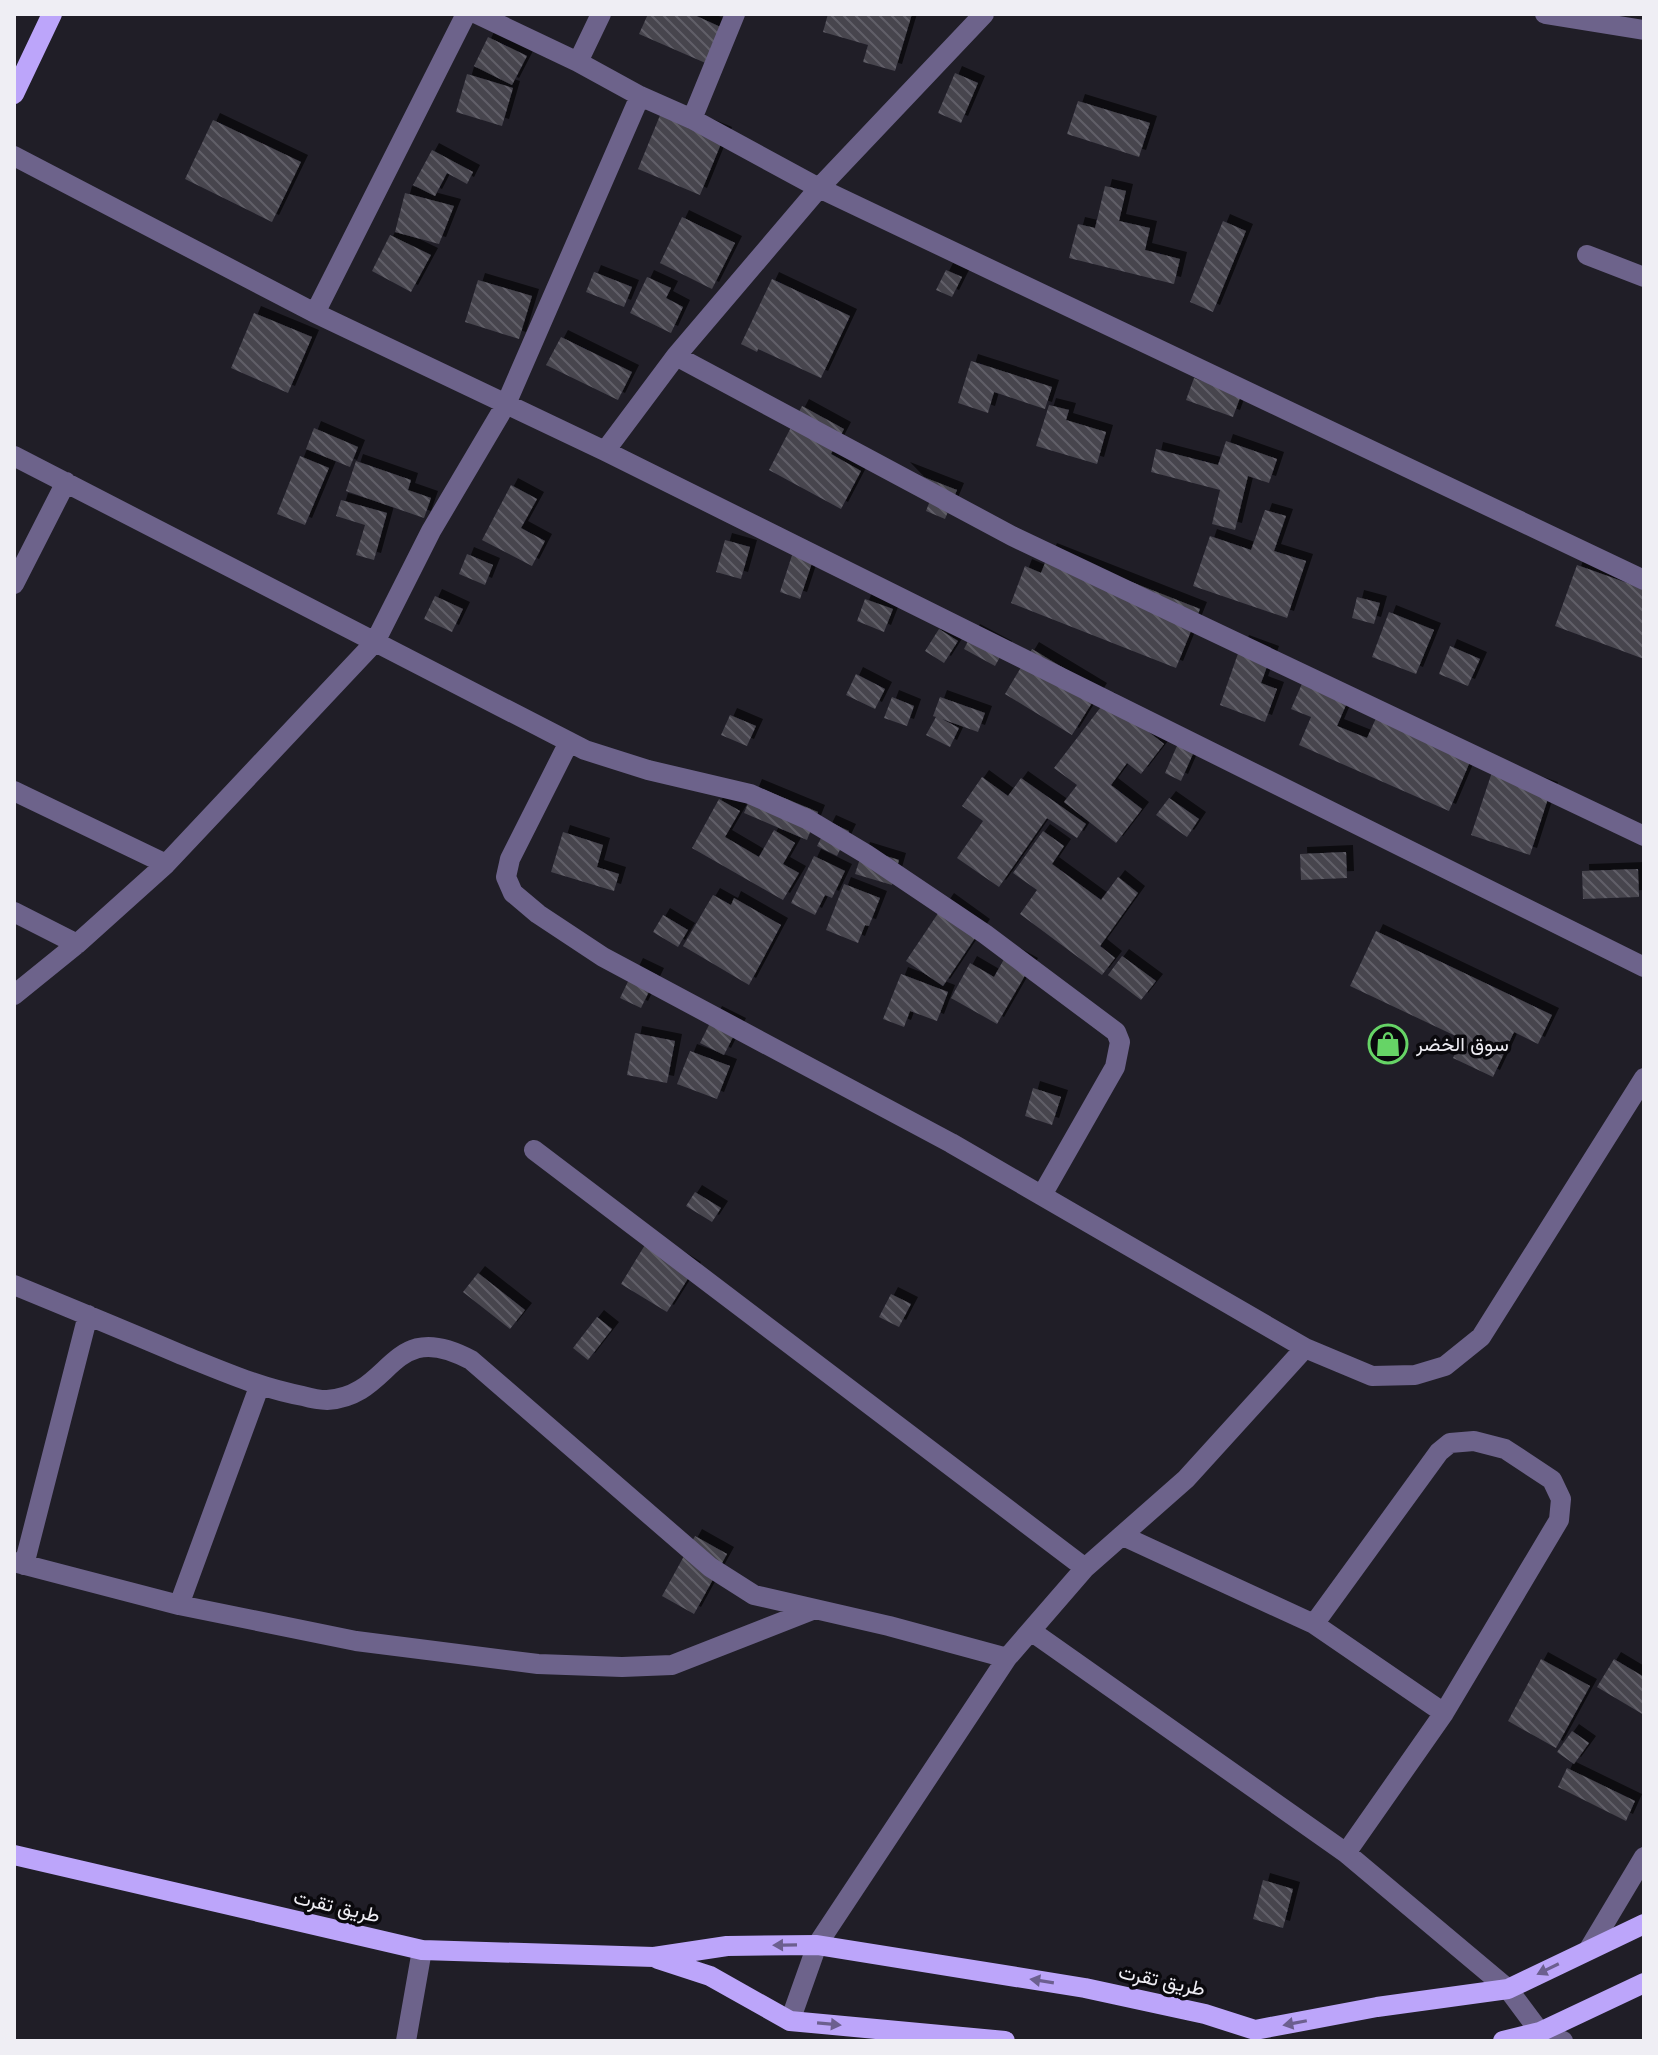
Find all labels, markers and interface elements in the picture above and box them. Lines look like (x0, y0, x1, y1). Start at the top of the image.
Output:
shop icon: سوق الخضر (1367, 1023, 1409, 1065)
place label: سوق الخضر (1415, 1030, 1509, 1058)
street label: طريق تقرت (291, 1882, 383, 1930)
one-way arrow (772, 1939, 797, 1951)
street label: طريق تقرت (1116, 1957, 1208, 2003)
one-way arrow (1536, 1962, 1560, 1976)
one-way arrow (1029, 1974, 1054, 1987)
one-way arrow (1282, 2017, 1307, 2029)
one-way arrow (817, 2018, 842, 2031)

